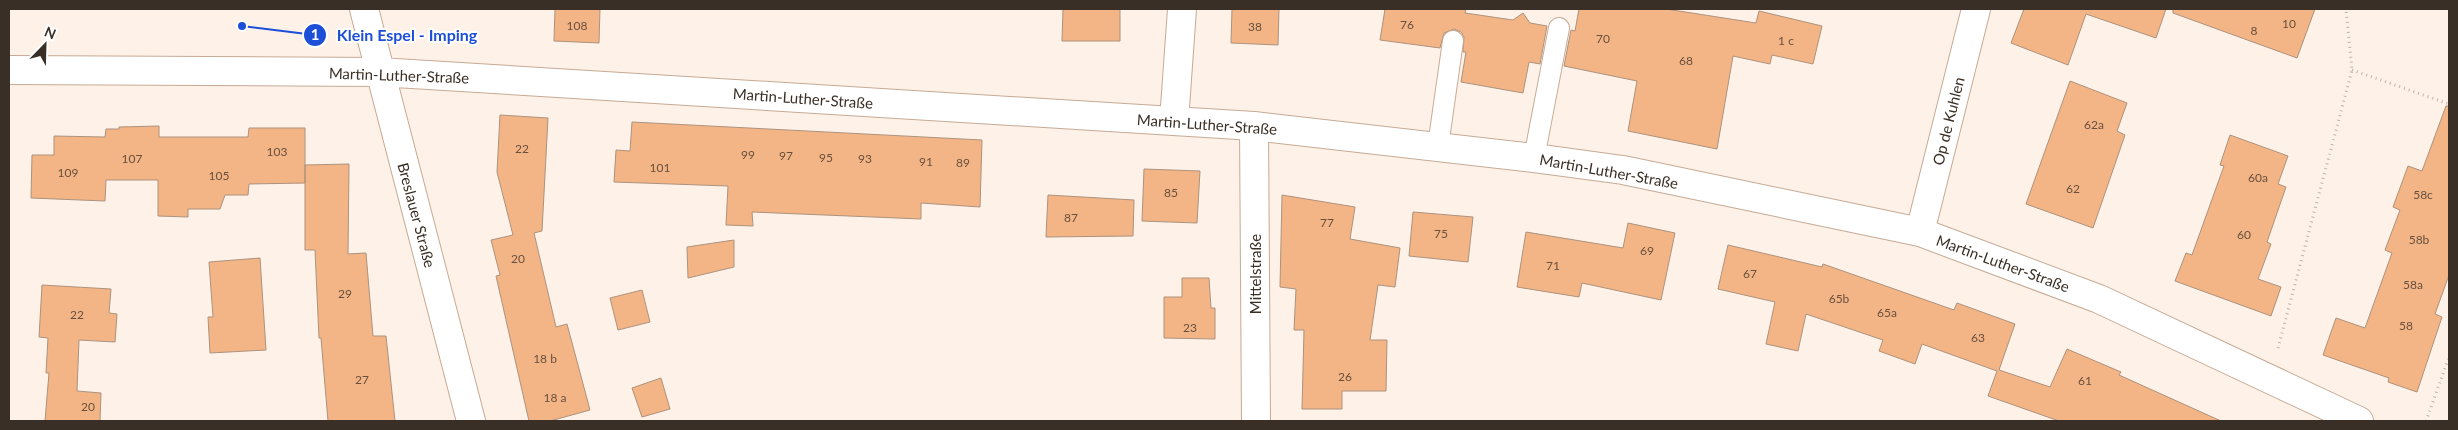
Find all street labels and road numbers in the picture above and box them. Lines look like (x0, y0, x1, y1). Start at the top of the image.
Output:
street label: Martin-Luther-Straße (329, 64, 470, 86)
street label: Op de Kuhlen (1928, 75, 1968, 167)
street label: Martin-Luther-Straße (732, 84, 874, 112)
street label: Martin-Luther-Straße (1136, 110, 1278, 138)
street label: Martin-Luther-Straße (1538, 150, 1680, 192)
street label: Breslauer Straße (394, 161, 440, 270)
street label: Martin-Luther-Straße (1934, 231, 2072, 295)
street label: Mittelstraße (1246, 234, 1264, 314)

